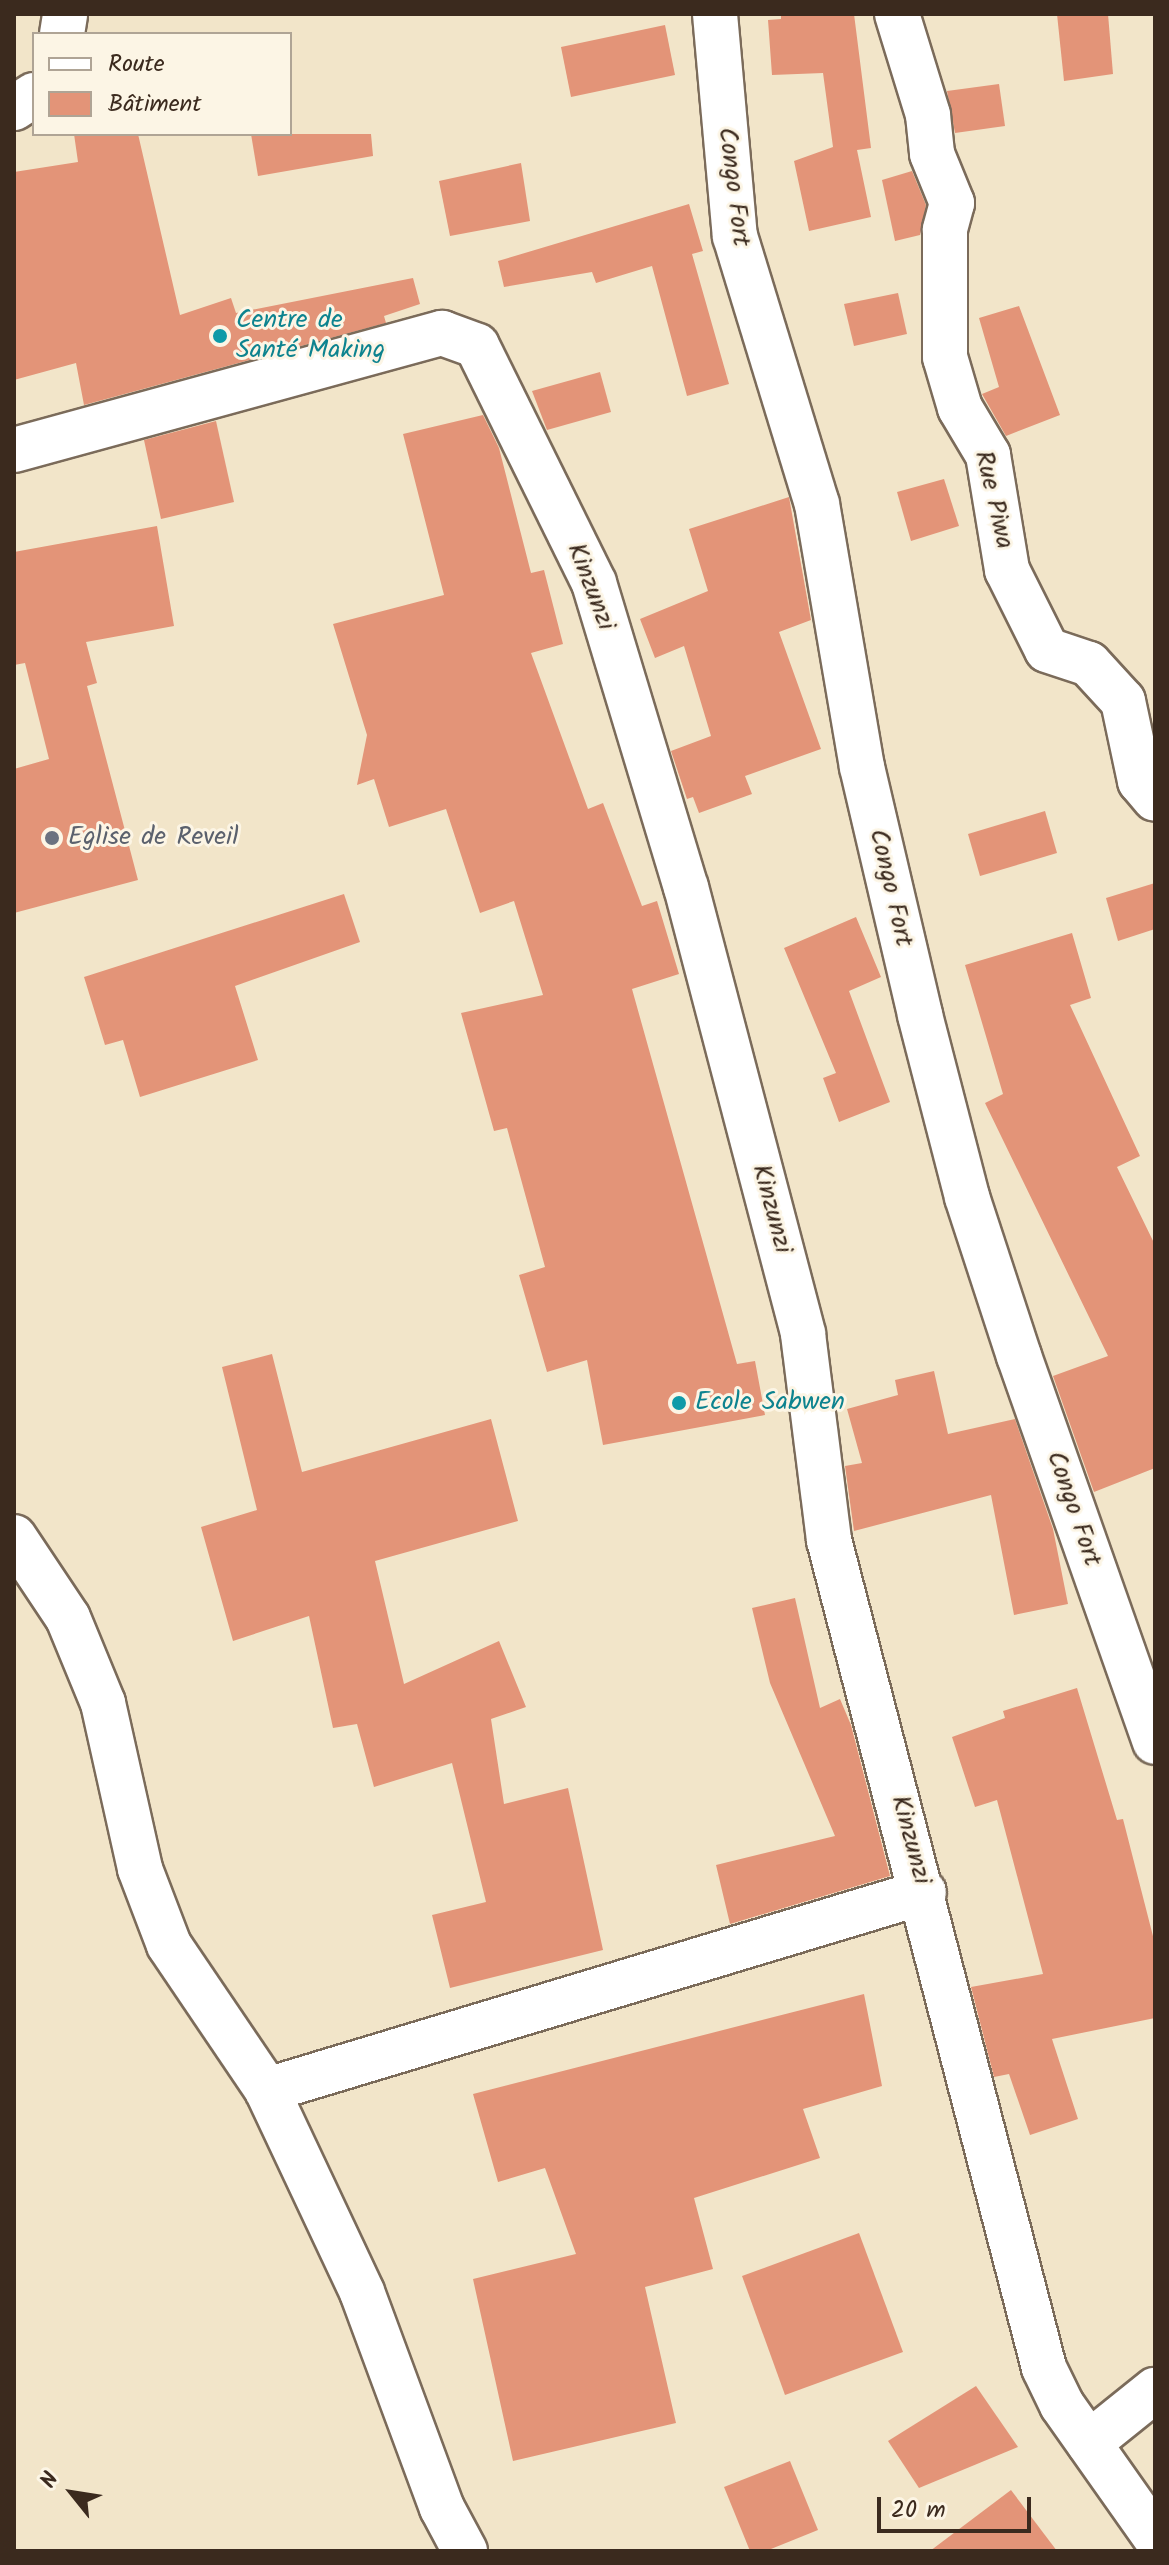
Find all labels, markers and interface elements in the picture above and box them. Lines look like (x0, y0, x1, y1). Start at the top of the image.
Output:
legend (32, 32, 292, 136)
text: Route (108, 45, 165, 84)
text: Bâtiment (108, 85, 202, 124)
street label: Congo Fort (710, 126, 756, 248)
place label: Centre de Santé Making (236, 305, 385, 366)
marker: Centre de Santé Making (211, 327, 229, 345)
street label: Rue Piwa (967, 448, 1019, 552)
street label: Kinzunzi (559, 539, 621, 635)
place label: Eglise de Reveil (68, 822, 239, 854)
street label: Congo Fort (861, 826, 919, 950)
marker: Eglise de Reveil (43, 829, 61, 847)
street label: Kinzunzi (744, 1161, 798, 1257)
place label: Ecole Sabwen (695, 1387, 845, 1419)
marker: Ecole Sabwen (670, 1394, 688, 1412)
street label: Congo Fort (1039, 1447, 1107, 1571)
street label: Kinzunzi (883, 1792, 937, 1888)
north arrow (32, 2453, 112, 2533)
text: N (32, 2466, 69, 2496)
scale bar (881, 2481, 1035, 2531)
text: 20 m (891, 2491, 946, 2530)

